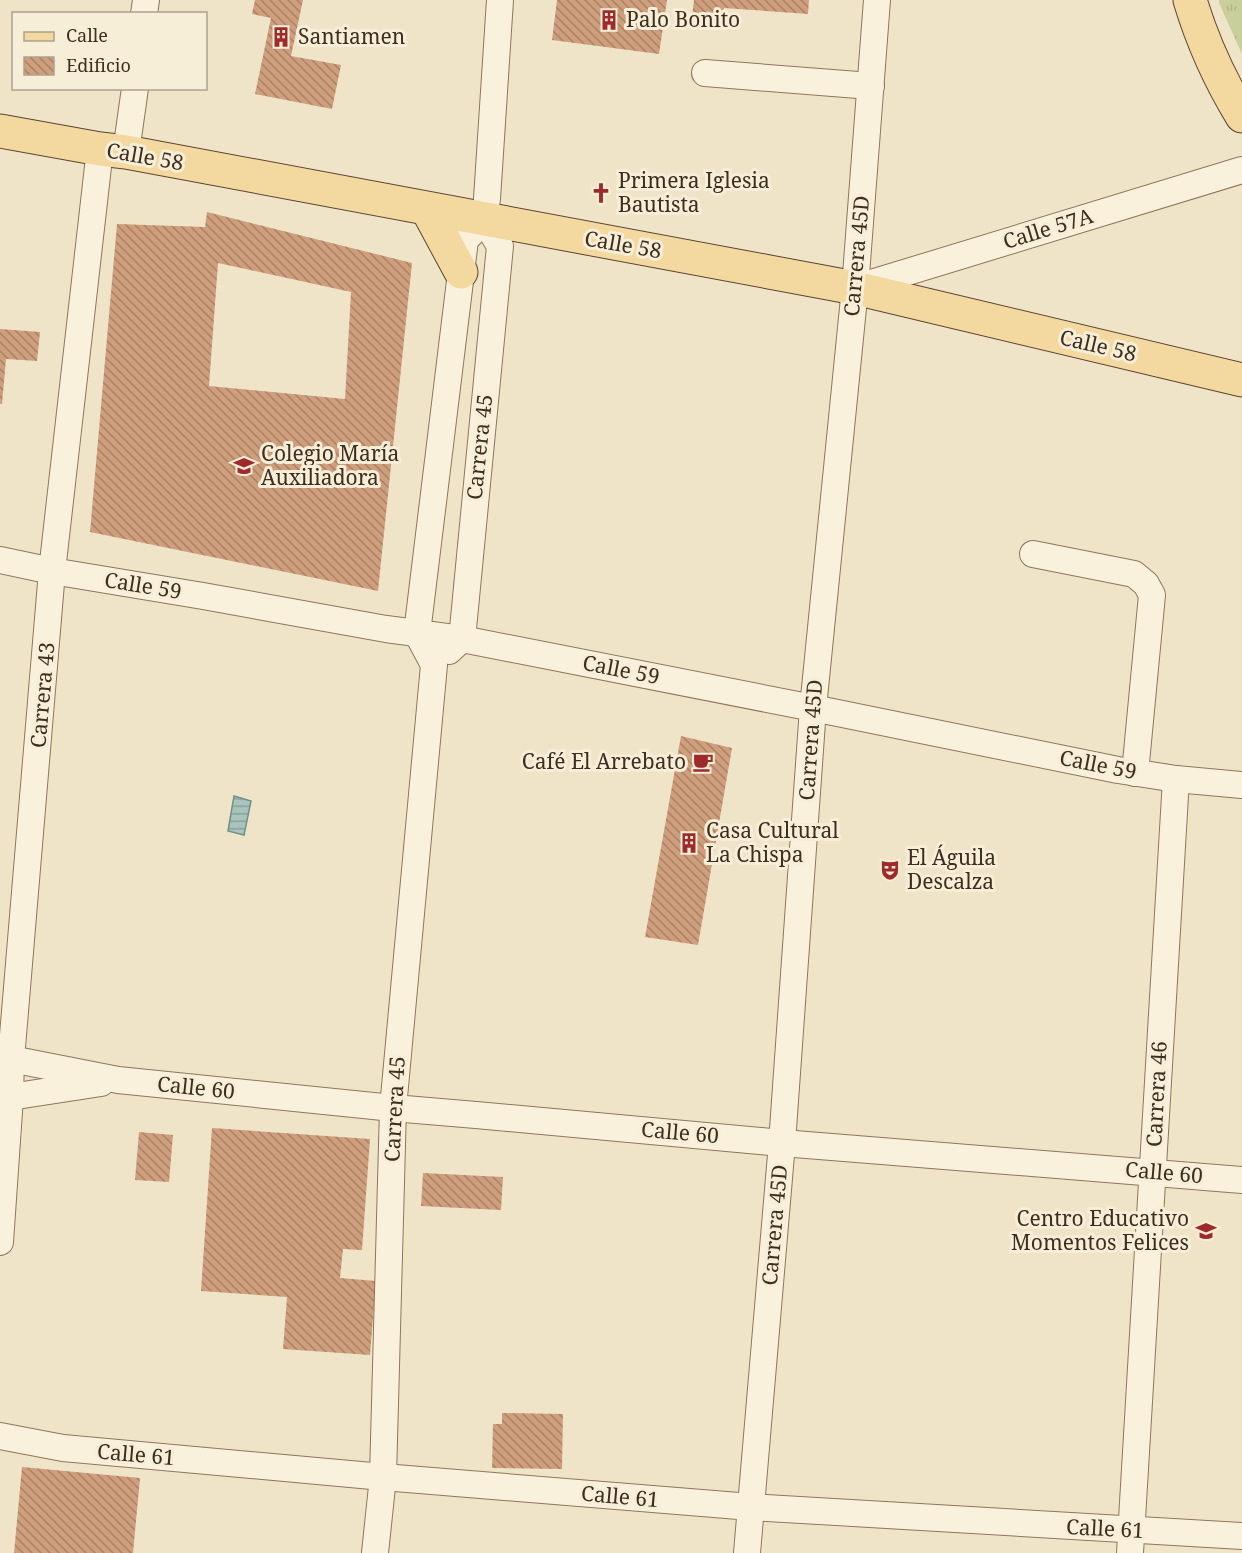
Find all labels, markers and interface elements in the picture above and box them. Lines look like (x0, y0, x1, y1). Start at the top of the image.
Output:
place label: Palo Bonito (626, 5, 740, 33)
building icon: Palo Bonito (597, 8, 621, 32)
legend (12, 12, 207, 90)
place label: Santiamen (298, 22, 405, 50)
text: Calle (66, 23, 108, 47)
building icon: Santiamen (269, 25, 293, 49)
text: Edificio (66, 53, 131, 77)
street label: Calle 58 (104, 135, 186, 177)
place label: Primera Iglesia Bautista (618, 166, 770, 218)
church icon: Primera Iglesia Bautista (589, 181, 613, 205)
street label: Carrera 45D (837, 194, 875, 318)
street label: Calle 57A (999, 201, 1096, 255)
street label: Calle 58 (582, 223, 664, 265)
street label: Calle 58 (1057, 323, 1139, 367)
street label: Carrera 45 (460, 393, 498, 501)
place label: Colegio María Auxiliadora (261, 439, 399, 491)
school or university icon: Colegio María Auxiliadora (232, 454, 256, 478)
street label: Calle 59 (102, 565, 184, 605)
street label: Carrera 43 (23, 641, 61, 749)
street label: Calle 59 (580, 648, 662, 690)
street label: Carrera 45D (792, 678, 828, 801)
street label: Calle 59 (1057, 743, 1139, 785)
place label: Café El Arrebato (522, 747, 686, 775)
cafe icon: Café El Arrebato (691, 750, 715, 774)
place label: Casa Cultural La Chispa (706, 816, 839, 868)
building icon: Casa Cultural La Chispa (677, 831, 701, 855)
place label: El Águila Descalza (907, 843, 996, 895)
theatre icon: El Águila Descalza (878, 858, 902, 882)
street label: Carrera 46 (1139, 1040, 1173, 1148)
street label: Carrera 45 (377, 1055, 411, 1163)
street label: Calle 60 (156, 1069, 236, 1105)
street label: Calle 60 (640, 1115, 720, 1149)
street label: Calle 60 (1124, 1155, 1204, 1189)
street label: Carrera 45D (755, 1163, 793, 1287)
place label: Centro Educativo Momentos Felices (1011, 1204, 1189, 1256)
school or university icon: Centro Educativo Momentos Felices (1194, 1219, 1218, 1243)
street label: Calle 61 (96, 1437, 176, 1471)
street label: Calle 61 (580, 1479, 660, 1513)
street label: Calle 61 (1065, 1512, 1145, 1544)

